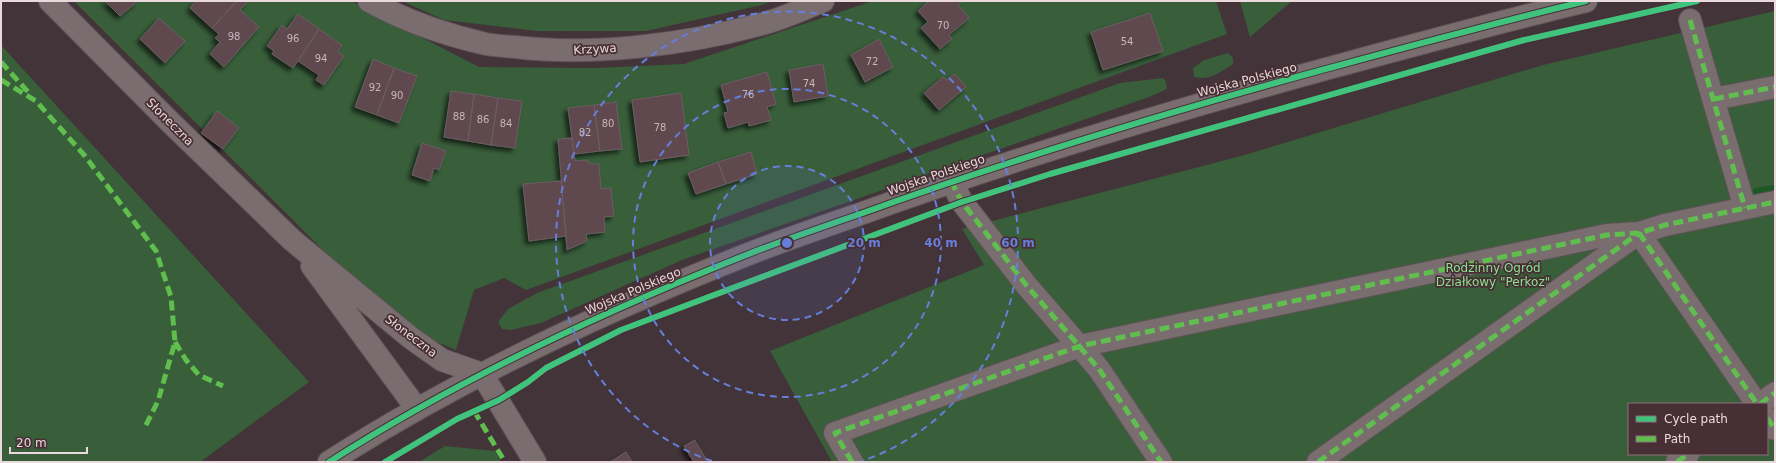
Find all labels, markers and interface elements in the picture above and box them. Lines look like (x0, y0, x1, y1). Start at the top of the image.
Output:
house number: 70 (937, 20, 949, 31)
house number: 98 (228, 31, 240, 42)
house number: 96 (287, 33, 299, 44)
house number: 54 (1121, 36, 1133, 47)
street label: Krzywa (573, 41, 617, 57)
house number: 94 (315, 53, 327, 64)
house number: 72 (866, 56, 878, 67)
street label: Wojska Polskiego (1196, 60, 1298, 100)
house number: 74 (803, 78, 815, 89)
house number: 92 (369, 82, 381, 93)
house number: 76 (742, 89, 754, 100)
house number: 90 (391, 90, 403, 101)
street label: Słoneczna (143, 95, 197, 149)
house number: 88 (453, 111, 465, 122)
house number: 86 (477, 114, 489, 125)
house number: 84 (500, 118, 512, 129)
house number: 80 (602, 118, 614, 129)
house number: 78 (654, 122, 666, 133)
house number: 82 (579, 127, 591, 138)
street label: Wojska Polskiego (885, 152, 987, 198)
centre of rings (780, 236, 794, 250)
text: 20 m (847, 236, 881, 250)
text: 40 m (924, 236, 958, 250)
text: 60 m (1001, 236, 1035, 250)
park label: Rodzinny Ogród Działkowy "Perkoz" (1436, 261, 1550, 289)
street label: Wojska Polskiego (583, 265, 683, 317)
street label: Słoneczna (382, 312, 440, 360)
legend (1628, 403, 1768, 455)
text: Cycle path (1664, 412, 1728, 426)
scale bar (10, 429, 87, 455)
text: Path (1664, 432, 1690, 446)
text: 20 m (16, 436, 47, 450)

